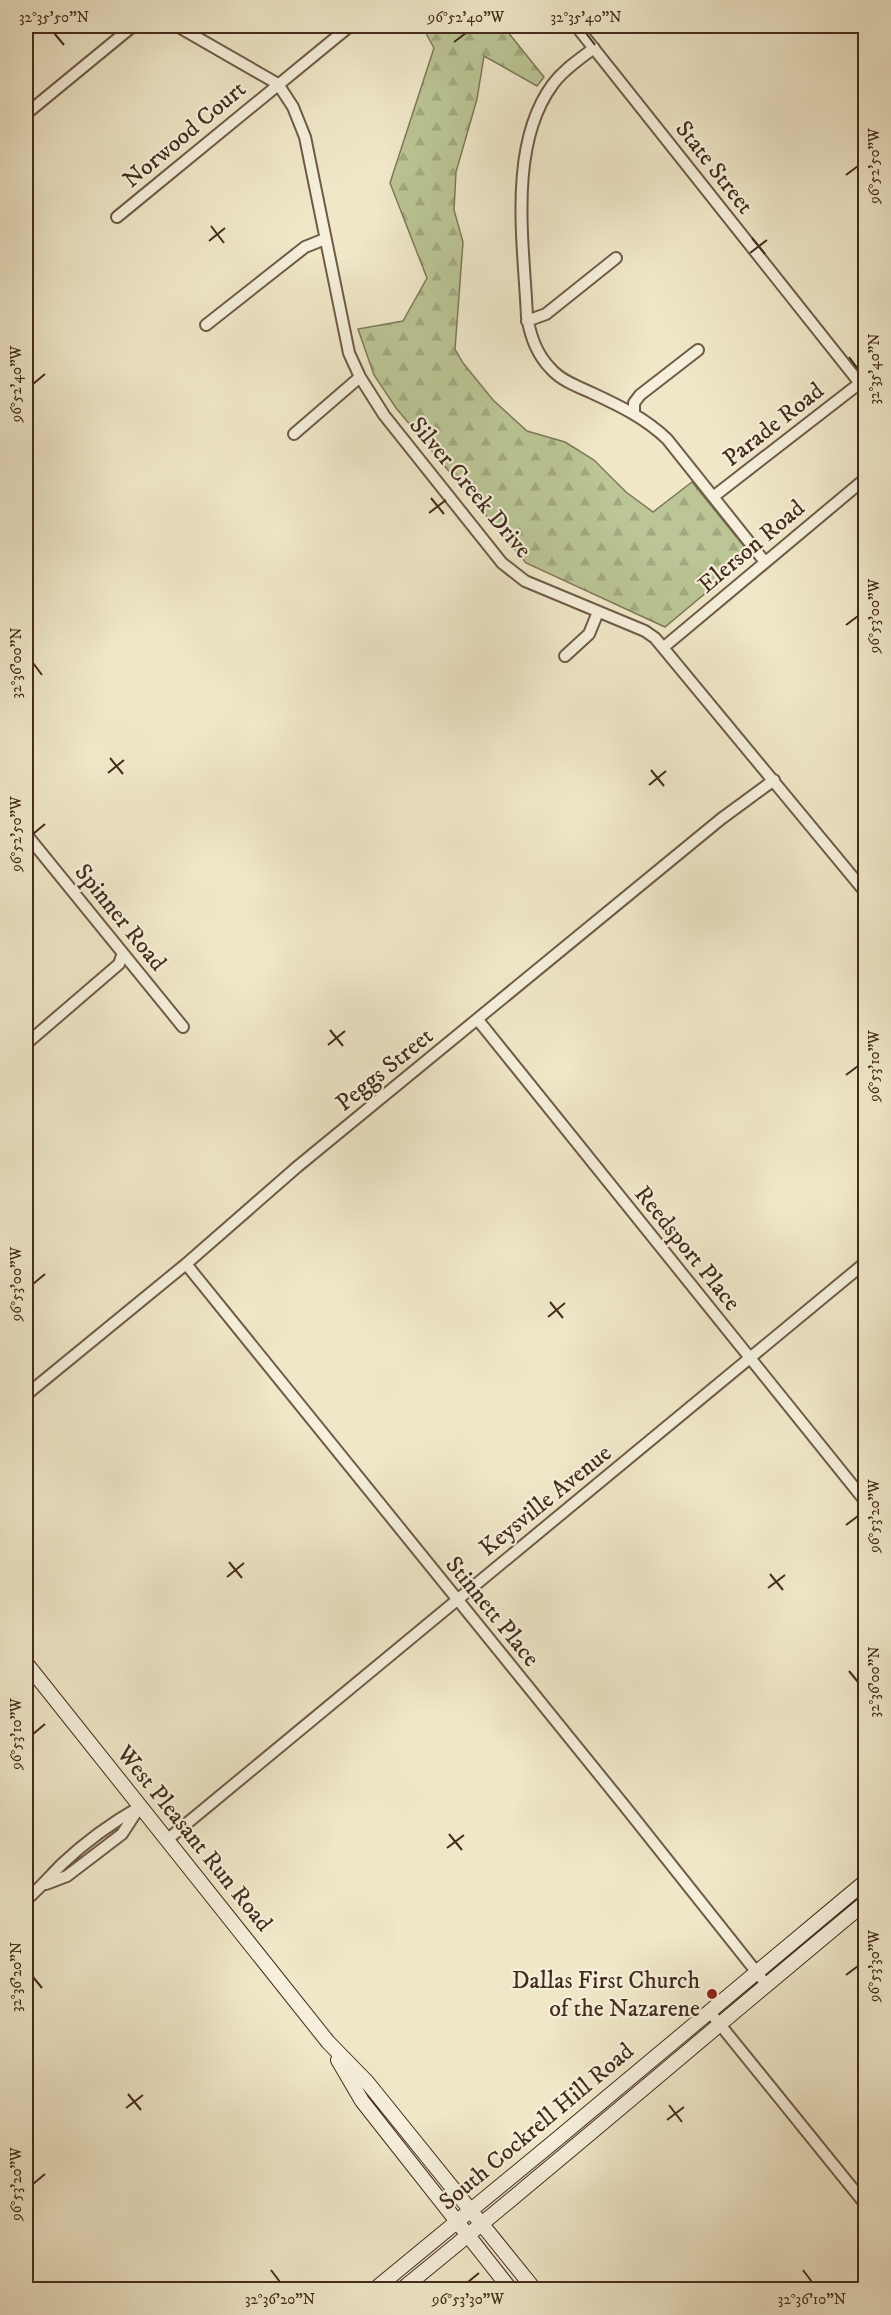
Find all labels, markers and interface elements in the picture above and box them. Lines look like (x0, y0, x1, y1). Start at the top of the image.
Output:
text: 32°35'50"N (19, 8, 89, 27)
text: 96°52'40"W (427, 8, 505, 27)
text: 32°35'40"N (550, 8, 622, 27)
street label: Norwood Court (117, 74, 253, 195)
street label: State Street (669, 115, 760, 220)
text: 96°52'50"W (865, 128, 884, 205)
text: 32°35'40"N (865, 333, 884, 405)
text: 96°52'40"W (7, 345, 26, 423)
street label: Parade Road (717, 376, 830, 474)
street label: Silver Creek Drive (402, 411, 538, 565)
street label: Elerson Road (692, 493, 811, 600)
text: 96°53'00"W (865, 579, 884, 654)
text: 32°36'00"N (7, 628, 26, 698)
text: 96°52'50"W (7, 796, 26, 873)
street label: Spinner Road (68, 858, 173, 977)
street label: Peggs Street (330, 1021, 440, 1118)
text: 96°53'10"W (865, 1030, 884, 1103)
street label: Reedsport Place (628, 1180, 747, 1317)
text: 96°53'00"W (7, 1247, 26, 1322)
street label: Keysville Avenue (474, 1438, 618, 1563)
text: 96°53'20"W (865, 1479, 884, 1554)
street label: Stinnett Place (439, 1550, 546, 1673)
text: 32°36'00"N (865, 1647, 884, 1717)
text: 96°53'10"W (7, 1698, 26, 1771)
street label: West Pleasant Run Road (109, 1739, 279, 1938)
text: 96°53'30"W (865, 1930, 884, 2003)
text: 32°36'20"N (7, 1942, 26, 2012)
place label: Dallas First Church of the Nazarene (512, 1966, 700, 2024)
marker: Dallas First Church of the Nazarene (705, 1987, 719, 2001)
street label: South Cockrell Hill Road (433, 2036, 640, 2217)
text: 96°53'20"W (7, 2147, 26, 2222)
text: 32°36'20"N (245, 2290, 315, 2309)
text: 96°53'30"W (431, 2290, 504, 2309)
text: 32°36'10"N (778, 2290, 846, 2309)

